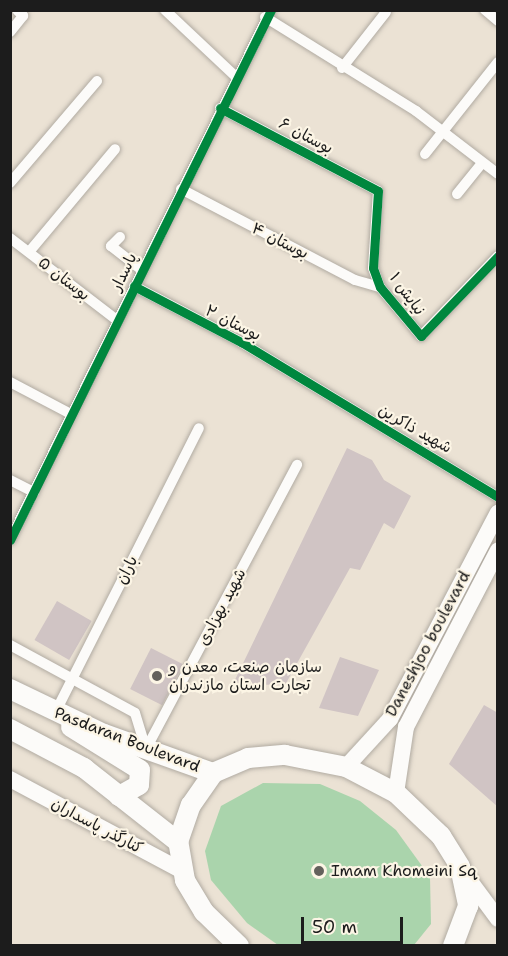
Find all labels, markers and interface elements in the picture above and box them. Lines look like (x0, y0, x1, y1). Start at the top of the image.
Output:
street label: بوستان ۶ (276, 114, 336, 158)
street label: بوستان ۴ (248, 219, 312, 263)
street label: پاسدار (107, 250, 141, 294)
street label: بوستان ۵ (34, 253, 94, 305)
street label: نیایش ۱ (385, 269, 429, 319)
street label: بوستان ۲ (202, 301, 264, 345)
street label: شهید ذاکرین (375, 400, 455, 458)
street label: باران (112, 553, 142, 587)
street label: شهید بهزادی (194, 565, 250, 649)
street label: Daneshjoo boulevard (381, 568, 475, 720)
place label: سازمان صنعت، معدن و تجارت استان مازندران (169, 657, 322, 695)
marker: سازمان صنعت، معدن و تجارت استان مازندران (150, 669, 164, 683)
street label: Pasdaran Boulevard (51, 703, 203, 777)
street label: کنارگذر پاسداران (48, 794, 146, 858)
place label: Imam Khomeini Sq (331, 861, 476, 881)
marker: Imam Khomeini Sq (312, 864, 326, 878)
scale bar (304, 905, 406, 943)
text: 50 m (312, 915, 357, 939)

